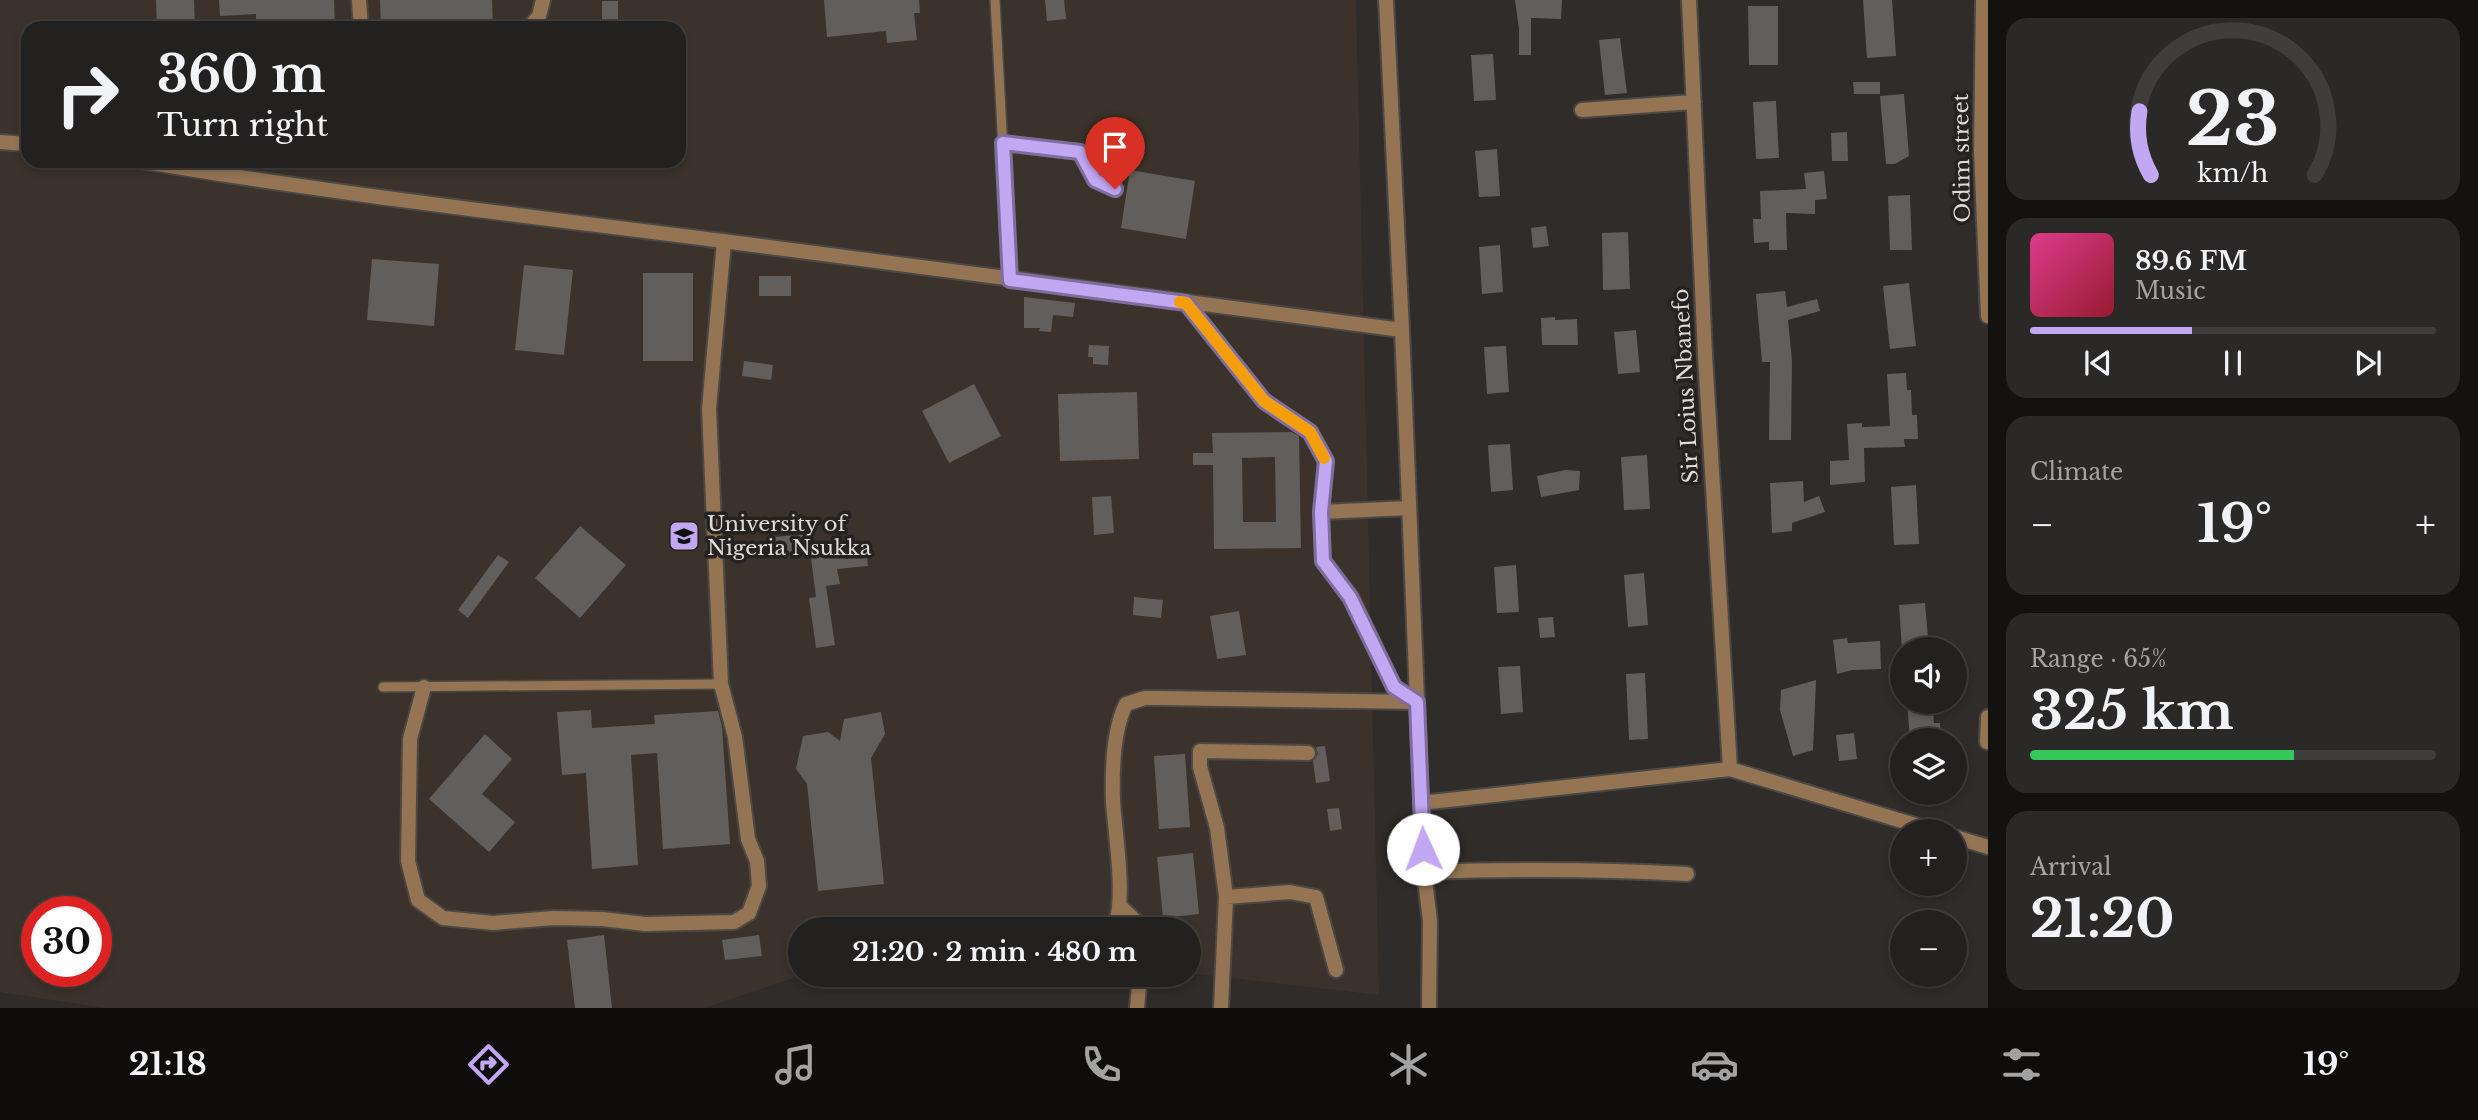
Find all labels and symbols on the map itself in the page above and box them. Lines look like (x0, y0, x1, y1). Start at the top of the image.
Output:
street label: Odim street (1948, 93, 1976, 223)
pin (1085, 117, 1145, 189)
street label: Sir Loius Nbanefo (1668, 288, 1704, 484)
place label: University of Nigeria Nsukka (707, 511, 872, 561)
school or university icon: University of Nigeria Nsukka (667, 519, 701, 553)
position arrow (1386, 812, 1460, 886)
speed limit sign: 30 (21, 896, 112, 987)

